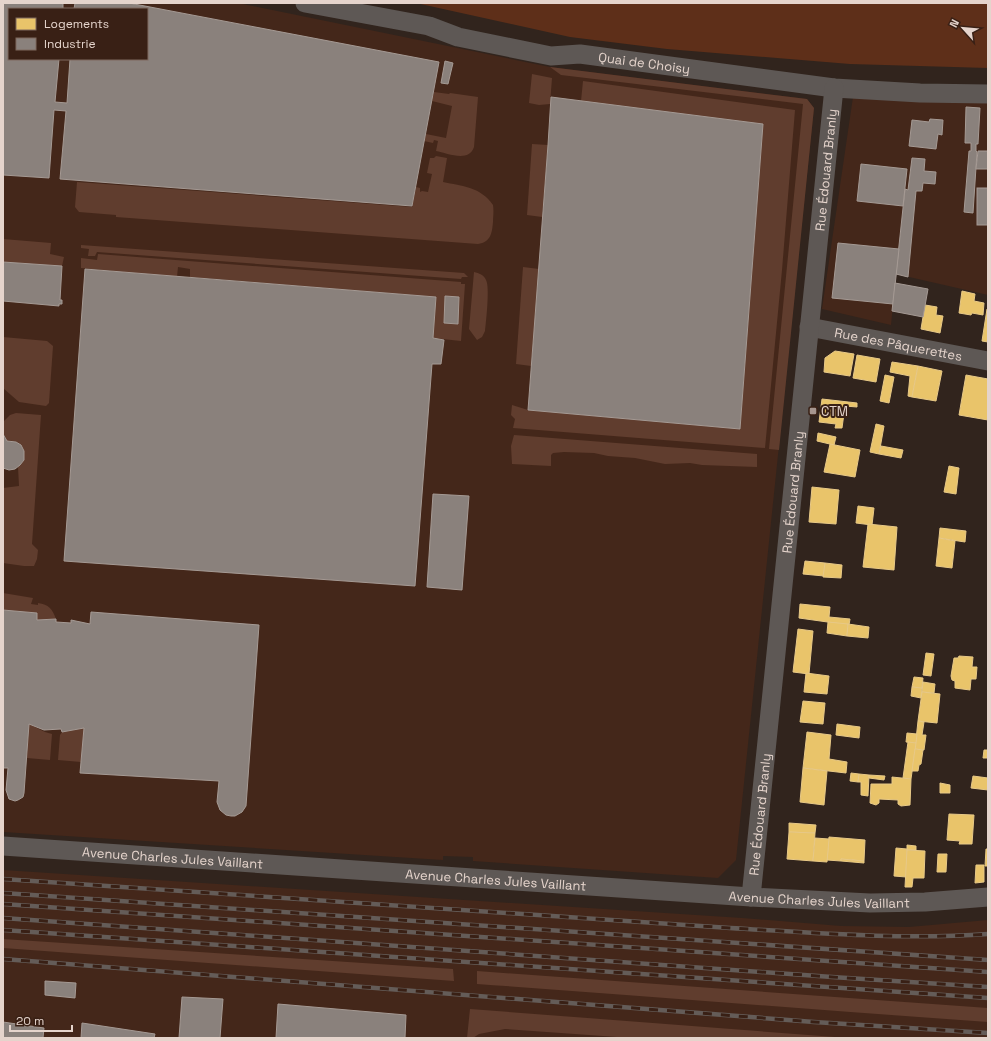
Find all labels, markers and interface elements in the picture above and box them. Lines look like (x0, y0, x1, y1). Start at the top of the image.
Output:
legend (8, 8, 148, 60)
north arrow (943, 8, 983, 48)
text: Logements (44, 16, 109, 32)
text: N (946, 17, 962, 30)
text: Industrie (44, 36, 96, 52)
street label: Quai de Choisy (597, 48, 691, 77)
street label: Rue Édouard Branly (811, 108, 840, 232)
street label: Rue des Pâquerettes (833, 324, 964, 364)
place label: CTM (821, 403, 848, 420)
marker: CTM (808, 406, 818, 416)
street label: Rue Édouard Branly (778, 430, 807, 554)
street label: Rue Édouard Branly (745, 753, 774, 876)
street label: Avenue Charles Jules Vaillant (82, 843, 264, 872)
street label: Avenue Charles Jules Vaillant (405, 865, 587, 894)
street label: Avenue Charles Jules Vaillant (728, 887, 910, 912)
scale bar (10, 1007, 72, 1033)
text: 20 m (16, 1013, 44, 1029)

